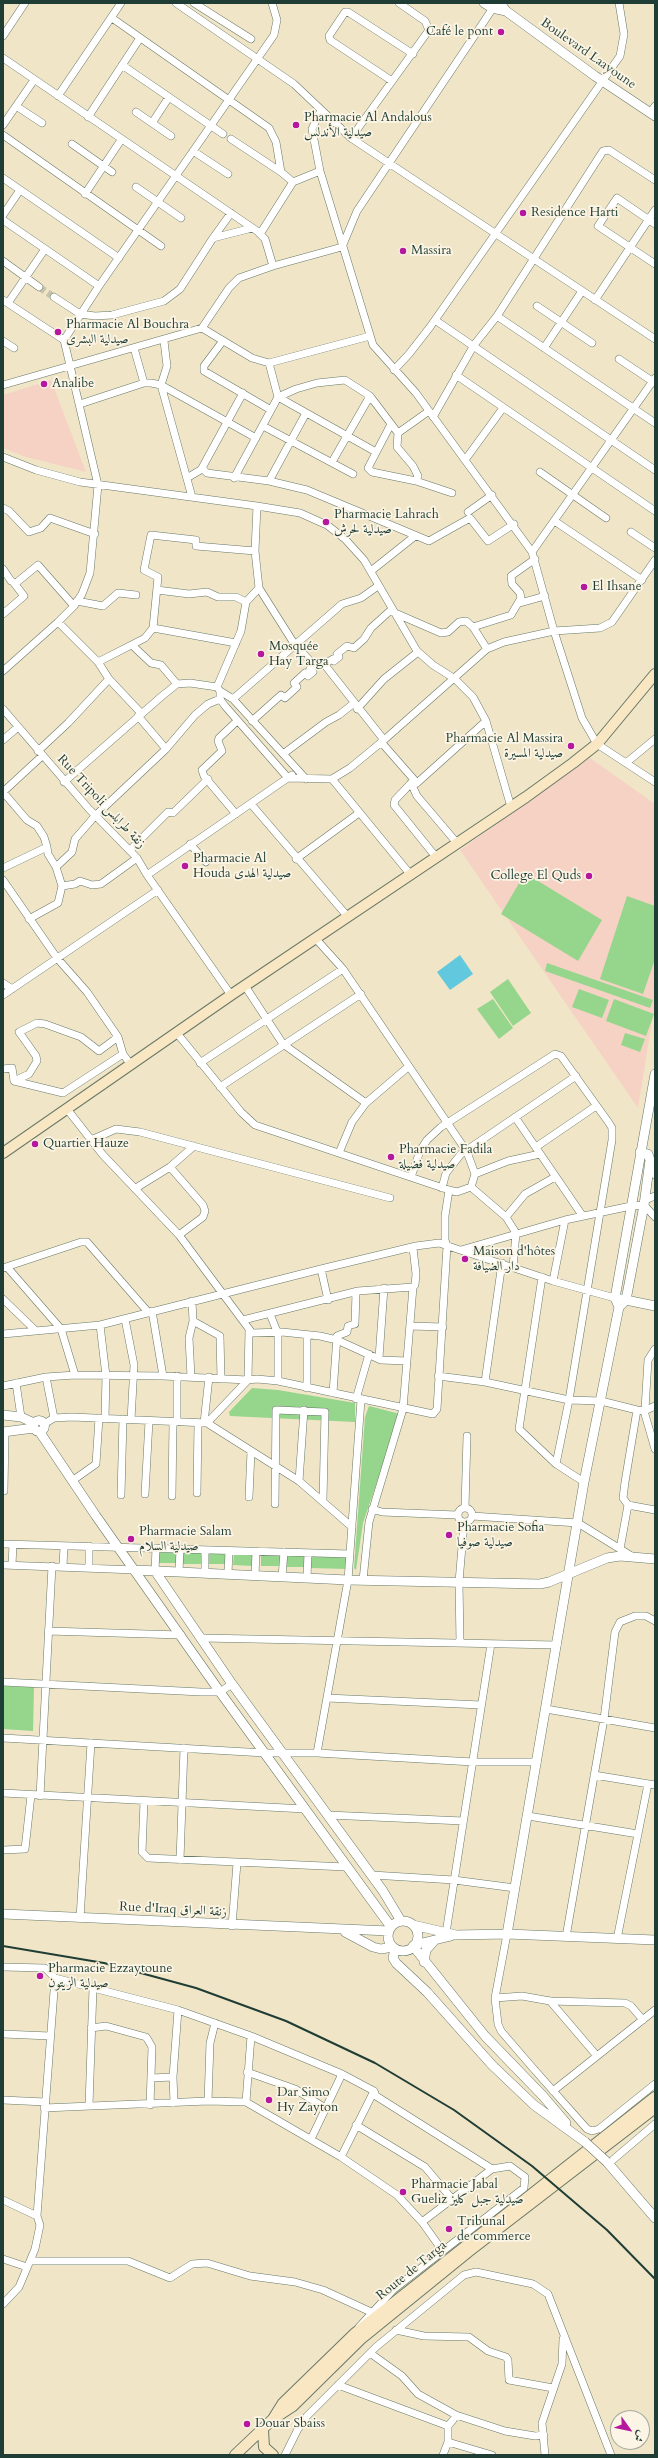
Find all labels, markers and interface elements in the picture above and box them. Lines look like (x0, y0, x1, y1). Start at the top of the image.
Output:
street label: Boulevard Laayoune (537, 15, 639, 93)
place label: Café le pont (426, 24, 493, 40)
marker: Café le pont (496, 27, 506, 37)
place label: Pharmacie Al Andalous صيدلية الأندلس (304, 110, 432, 141)
marker: Pharmacie Al Andalous صيدلية الأندلس (291, 120, 301, 130)
place label: Residence Harti (531, 205, 618, 221)
marker: Residence Harti (518, 208, 528, 218)
place label: Massira (411, 243, 452, 259)
marker: Massira (398, 246, 408, 256)
place label: Pharmacie Al Bouchra صيدلية البشرى (66, 317, 189, 348)
marker: Pharmacie Al Bouchra صيدلية البشرى (53, 327, 63, 337)
place label: Analibe (52, 376, 94, 392)
marker: Analibe (39, 379, 49, 389)
place label: Pharmacie Lahrach صيدلية لحرش (334, 507, 439, 538)
marker: Pharmacie Lahrach صيدلية لحرش (321, 517, 331, 527)
place label: El Ihsane (592, 579, 642, 595)
marker: El Ihsane (579, 582, 589, 592)
place label: Mosquée Hay Targa (269, 639, 329, 670)
marker: Mosquée Hay Targa (256, 649, 266, 659)
place label: Pharmacie Al Massira صيدلية المسيرة (446, 731, 563, 762)
marker: Pharmacie Al Massira صيدلية المسيرة (566, 741, 576, 751)
street label: Rue Tripoli زنقة طرابلس (54, 752, 148, 852)
place label: Pharmacie Al Houda صيدلية الهدى (193, 851, 291, 882)
marker: Pharmacie Al Houda صيدلية الهدى (180, 861, 190, 871)
place label: College El Quds (490, 868, 581, 884)
marker: College El Quds (584, 871, 594, 881)
place label: Quartier Hauze (43, 1136, 129, 1152)
marker: Quartier Hauze (30, 1139, 40, 1149)
place label: Pharmacie Fadila صيدلية فضيلة (399, 1142, 492, 1173)
marker: Pharmacie Fadila صيدلية فضيلة (386, 1152, 396, 1162)
place label: Maison d'hôtes دار الضيافة (473, 1244, 555, 1275)
marker: Maison d'hôtes دار الضيافة (460, 1254, 470, 1264)
place label: Pharmacie Sofia صيدلية صوفيا (457, 1520, 544, 1551)
place label: Pharmacie Salam صيدلية السلام (139, 1524, 232, 1555)
marker: Pharmacie Sofia صيدلية صوفيا (444, 1530, 454, 1540)
marker: Pharmacie Salam صيدلية السلام (126, 1534, 136, 1544)
street label: Rue d'Iraq زنقة العراق (119, 1899, 227, 1921)
place label: Pharmacie Ezzaytoune صيدلية الزيتون (48, 1961, 172, 1992)
marker: Pharmacie Ezzaytoune صيدلية الزيتون (35, 1971, 45, 1981)
place label: Dar Simo Hy Zayton (277, 2085, 339, 2116)
marker: Dar Simo Hy Zayton (264, 2095, 274, 2105)
place label: Pharmacie Jabal Gueliz صيدلية جبل كليز (411, 2177, 524, 2208)
marker: Pharmacie Jabal Gueliz صيدلية جبل كليز (398, 2187, 408, 2197)
place label: Tribunal de commerce (457, 2214, 531, 2245)
marker: Tribunal de commerce (444, 2224, 454, 2234)
street label: Route de Targa (374, 2238, 450, 2304)
north arrow (610, 2410, 650, 2450)
place label: Douar Sbaiss (255, 2416, 325, 2432)
marker: Douar Sbaiss (242, 2419, 252, 2429)
text: ش (630, 2428, 649, 2445)

